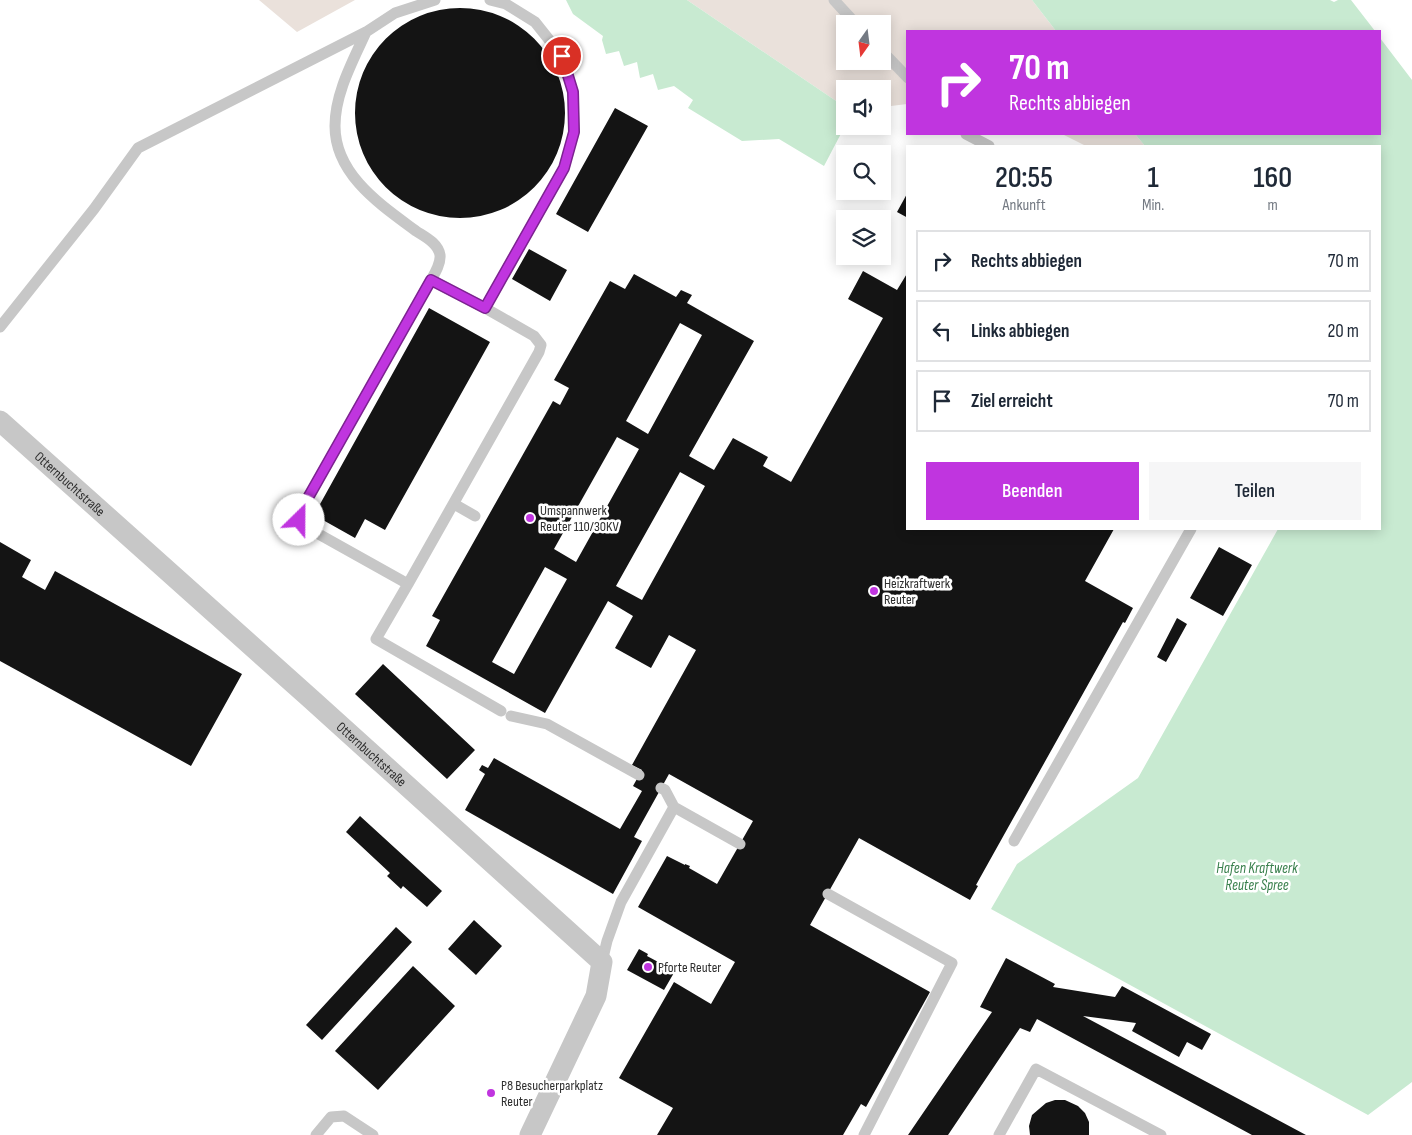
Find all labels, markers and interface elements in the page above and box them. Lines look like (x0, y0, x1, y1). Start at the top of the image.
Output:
north arrow (836, 15, 891, 70)
map controls (836, 15, 891, 265)
pin (541, 35, 583, 77)
icon: arrive (548, 42, 576, 70)
text: 70 m (1009, 47, 1069, 90)
icon: right (926, 50, 991, 115)
button: sound (836, 80, 891, 135)
text: Rechts abbiegen (1009, 90, 1131, 117)
button: search (836, 145, 891, 200)
text: 20:55 (995, 160, 1053, 196)
text: 1 (1147, 160, 1159, 196)
text: 160 (1253, 160, 1292, 196)
text: Ankunft (1002, 196, 1046, 215)
text: Min. (1142, 196, 1164, 215)
text: m (1267, 196, 1278, 215)
button: layers (836, 210, 891, 265)
icon: right (928, 247, 956, 275)
text: Rechts abbiegen (971, 250, 1082, 273)
text: 70 m (1328, 250, 1359, 273)
icon: left (928, 317, 956, 345)
text: Links abbiegen (971, 320, 1069, 343)
text: 20 m (1327, 320, 1359, 343)
icon: arrive (928, 387, 956, 415)
text: Ziel erreicht (971, 390, 1053, 413)
text: 70 m (1328, 390, 1359, 413)
street label: Otternbuchtstraße (31, 448, 109, 520)
button: Beenden (926, 462, 1139, 520)
button: Teilen (1149, 462, 1361, 520)
position arrow (272, 493, 324, 545)
place label: Umspannwerk Reuter 110/30KV (540, 502, 620, 535)
marker: Umspannwerk Reuter 110/30KV (524, 512, 536, 524)
place label: Heizkraftwerk Reuter (884, 575, 951, 608)
marker: Heizkraftwerk Reuter (868, 585, 880, 597)
street label: Otternbuchtstraße (333, 718, 410, 790)
water label: Hafen Kraftwerk Reuter Spree (1216, 859, 1298, 895)
place label: Pforte Reuter (658, 959, 721, 976)
marker: Pforte Reuter (642, 961, 654, 973)
place label: P8 Besucherparkplatz Reuter (501, 1077, 603, 1110)
marker: P8 Besucherparkplatz Reuter (485, 1087, 497, 1099)

